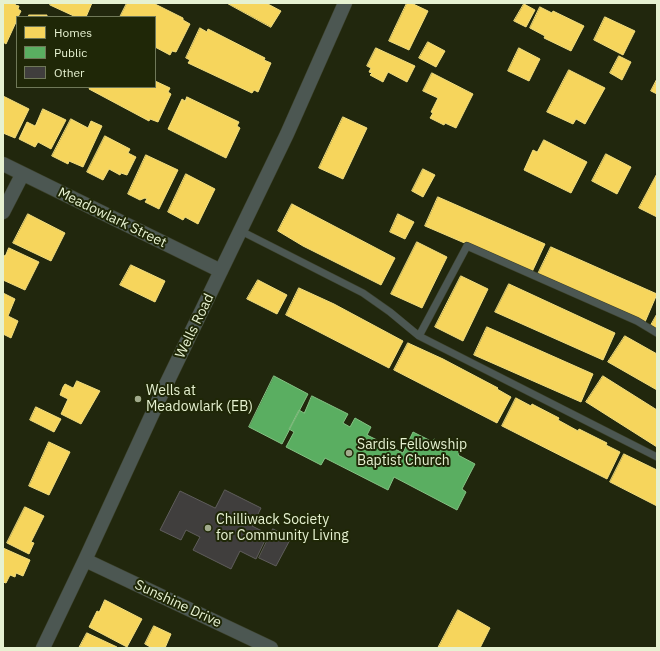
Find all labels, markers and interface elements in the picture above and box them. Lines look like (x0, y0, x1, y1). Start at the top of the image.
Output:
legend (16, 16, 156, 88)
text: Homes (54, 25, 92, 40)
text: Public (54, 45, 87, 60)
text: Other (54, 65, 85, 80)
street label: Meadowlark Street (55, 184, 169, 252)
street label: Wells Road (172, 291, 218, 361)
place label: Wells at Meadowlark (EB) (146, 383, 253, 416)
marker: Wells at Meadowlark (EB) (133, 394, 143, 404)
place label: Sardis Fellowship Baptist Church (357, 437, 467, 470)
marker: Sardis Fellowship Baptist Church (344, 448, 354, 458)
place label: Chilliwack Society for Community Living (216, 512, 349, 544)
marker: Chilliwack Society for Community Living (203, 523, 213, 533)
street label: Sunshine Drive (132, 577, 224, 631)

